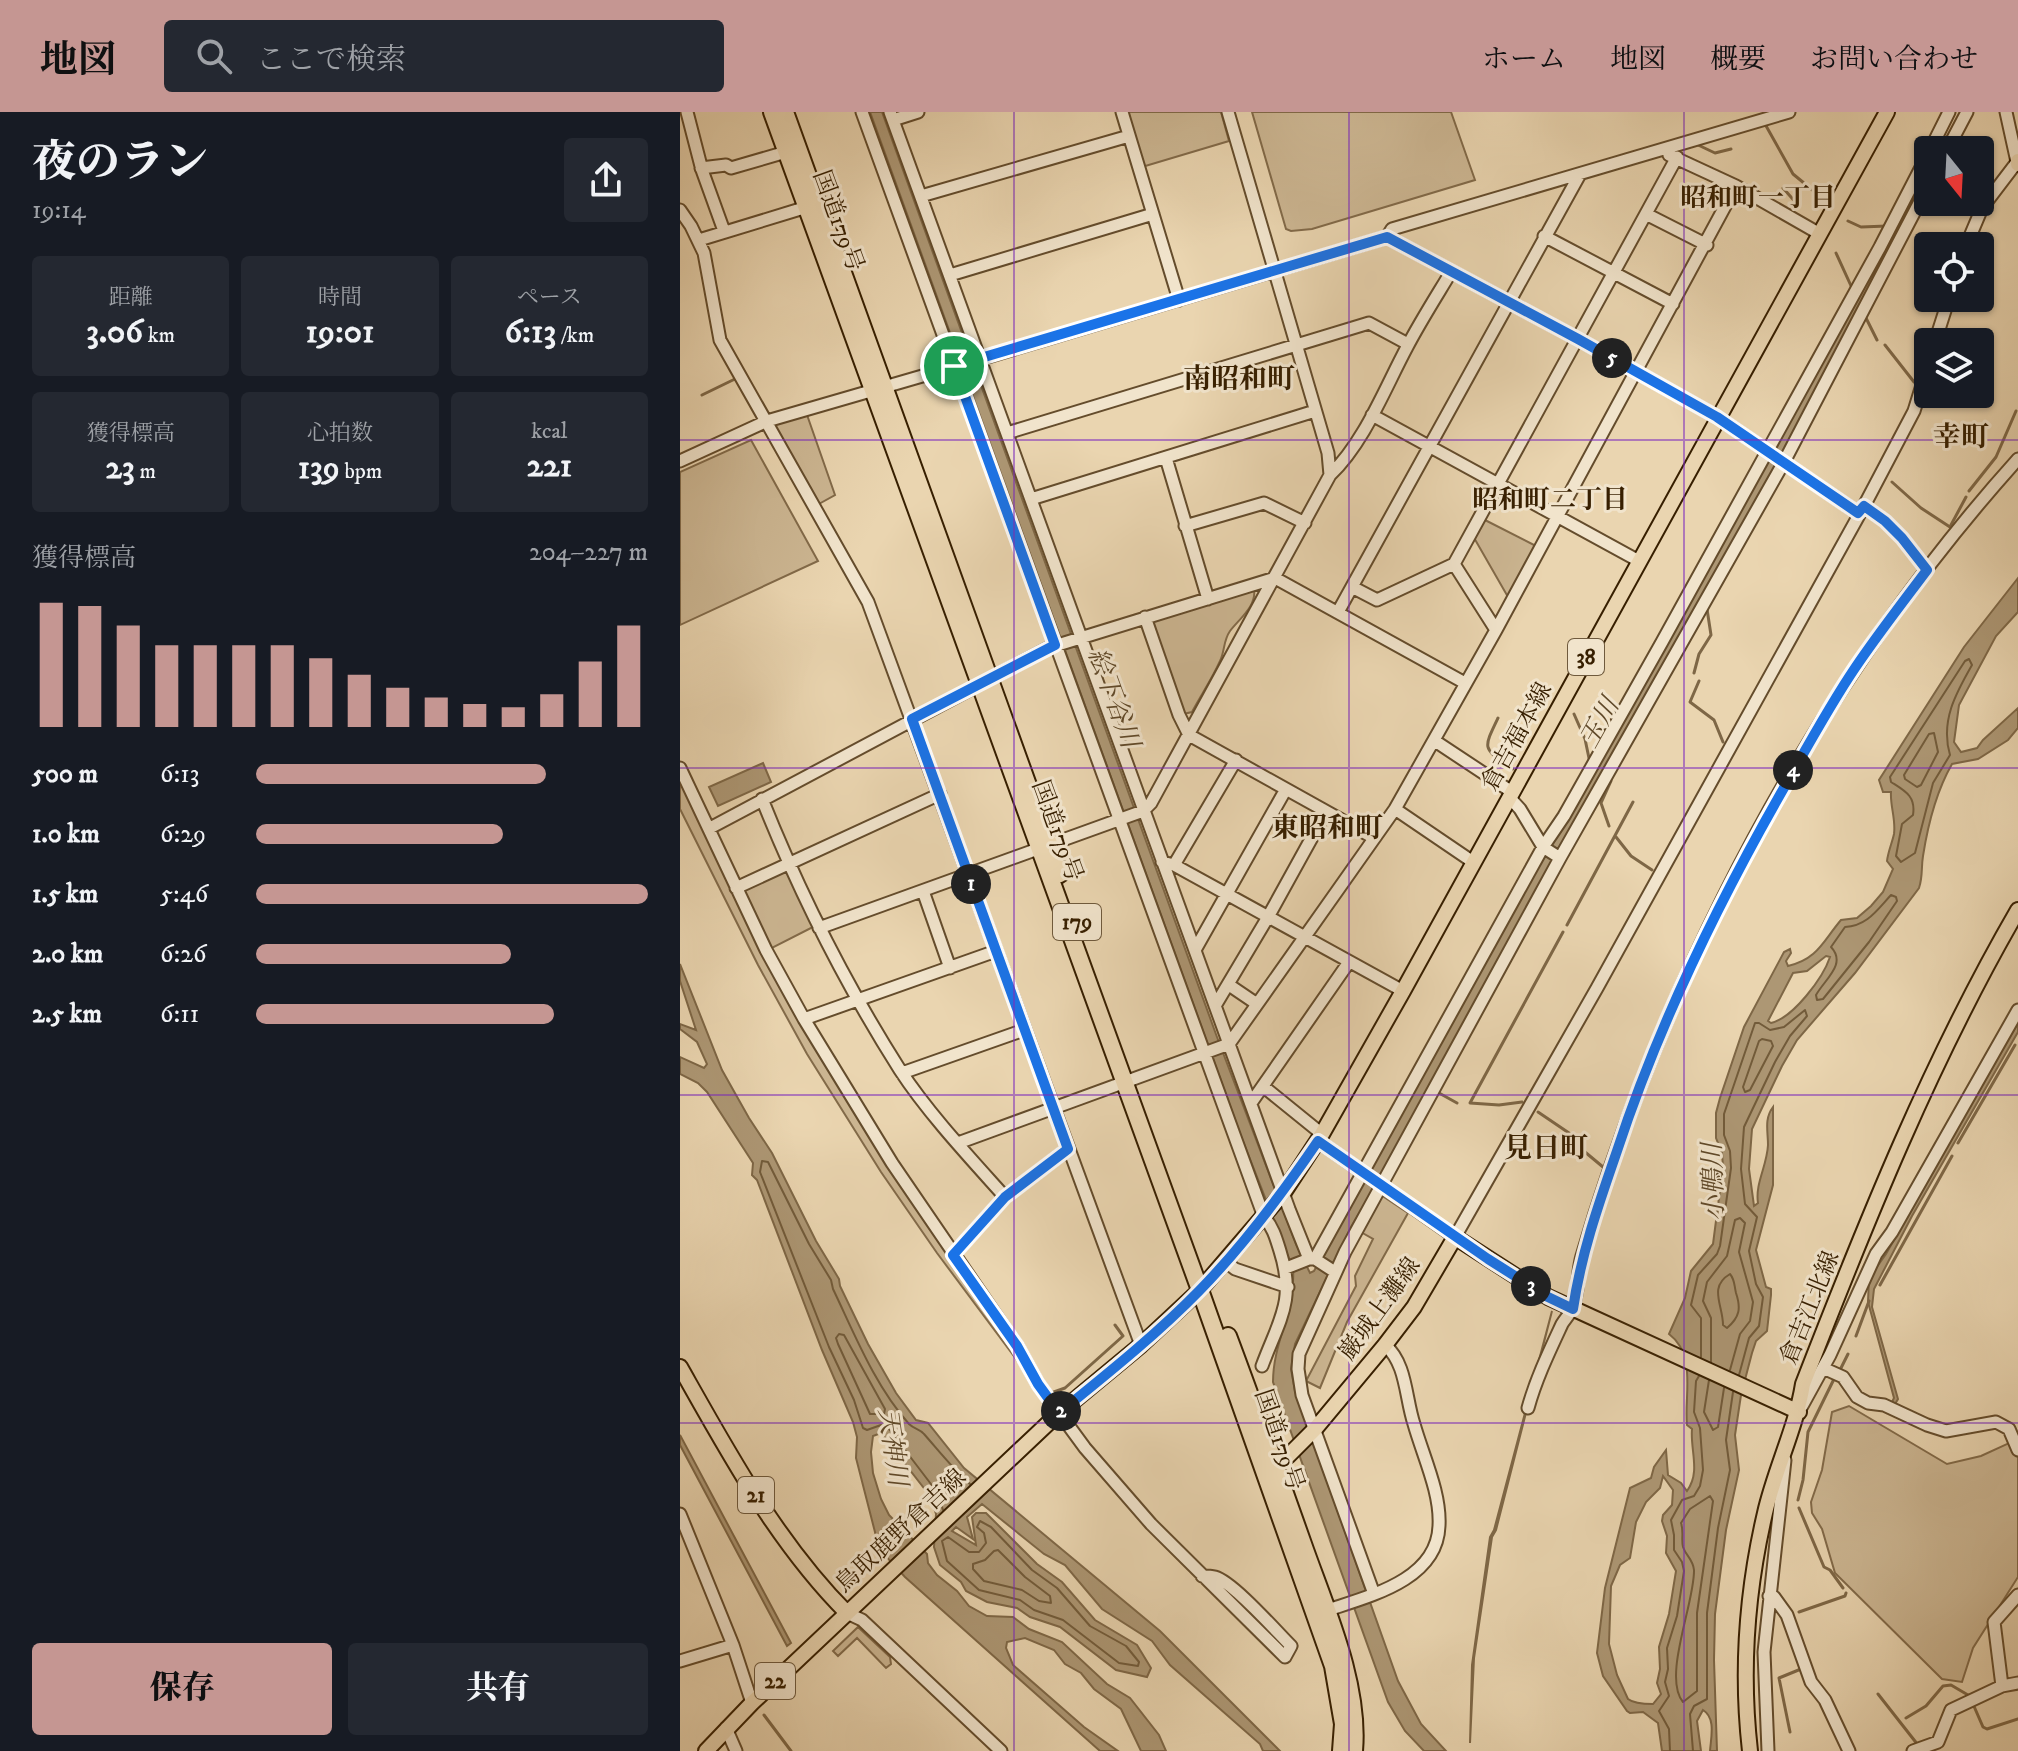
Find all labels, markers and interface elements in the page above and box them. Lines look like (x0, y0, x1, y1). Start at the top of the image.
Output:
search box (164, 20, 724, 92)
icon: search (192, 34, 236, 78)
text: 地図 (40, 37, 116, 85)
text: ここで検索 (256, 42, 406, 79)
text: ホーム (1482, 42, 1566, 77)
text: 地図 (1610, 42, 1666, 77)
text: 概要 (1710, 42, 1766, 77)
text: お問い合わせ (1810, 42, 1978, 77)
text: 夜のラン (32, 136, 208, 191)
north arrow (1914, 136, 1994, 216)
map controls (1914, 136, 1994, 408)
button: share (564, 138, 648, 222)
street label: 国道179号 (806, 166, 870, 276)
district label: 昭和町一丁目 (1680, 182, 1836, 215)
text: 19:14 (32, 194, 86, 227)
button: locate (1914, 232, 1994, 312)
text: 距離 (109, 284, 153, 311)
text: 時間 (318, 284, 362, 311)
text: ペース (517, 284, 582, 311)
text: 3.06 (86, 311, 143, 353)
text: 19:01 (306, 311, 374, 353)
text: 6:13 (504, 311, 556, 353)
text: km (143, 322, 175, 349)
text: /km (556, 322, 594, 349)
button: layers (1914, 328, 1994, 408)
pin (920, 332, 988, 400)
pin: 5 (1592, 338, 1632, 378)
icon: arrive (932, 344, 976, 388)
text: 5 (1607, 344, 1617, 371)
district label: 南昭和町 (1183, 362, 1295, 397)
text: kcal (531, 418, 567, 445)
text: 獲得標高 (87, 420, 175, 447)
text: 心拍数 (307, 420, 373, 447)
district label: 幸町 (1933, 420, 1989, 455)
text: 221 (526, 445, 572, 487)
text: 23 (105, 447, 135, 489)
text: 139 (298, 447, 340, 489)
text: m (135, 458, 156, 485)
text: bpm (340, 458, 382, 485)
district label: 昭和町二丁目 (1472, 484, 1628, 517)
text: 204–227 m (529, 536, 648, 569)
text: 獲得標高 (32, 542, 136, 575)
road number: 38 (1568, 639, 1604, 675)
water label: 絵下谷川 (1080, 643, 1147, 755)
street label: 倉吉福本線 (1475, 677, 1559, 797)
water label: 玉川 (1573, 690, 1628, 754)
pin: 4 (1773, 750, 1813, 790)
text: 4 (1787, 756, 1799, 783)
text: 500 m (32, 758, 98, 791)
text: 6:13 (160, 758, 200, 791)
street label: 国道179号 (1025, 776, 1089, 886)
district label: 東昭和町 (1271, 811, 1383, 846)
text: 1.0 km (32, 818, 100, 851)
text: 6:29 (160, 818, 206, 851)
pin: 1 (951, 864, 991, 904)
text: 1 (967, 870, 975, 897)
text: 1.5 km (32, 878, 98, 911)
text: 5:46 (160, 878, 208, 911)
road number: 179 (1053, 904, 1101, 940)
text: 2.0 km (32, 938, 103, 971)
text: 6:26 (160, 938, 207, 971)
text: 2.5 km (32, 998, 102, 1031)
text: 6:11 (160, 998, 199, 1031)
district label: 見日町 (1504, 1131, 1588, 1166)
water label: 小鴨川 (1696, 1139, 1732, 1222)
street label: 倉吉江北線 (1774, 1247, 1846, 1369)
street label: 巌城上灘線 (1333, 1252, 1427, 1366)
pin: 3 (1511, 1266, 1551, 1306)
text: 3 (1527, 1272, 1535, 1299)
street label: 国道179号 (1248, 1385, 1310, 1495)
pin: 2 (1041, 1391, 1081, 1431)
text: 2 (1056, 1397, 1066, 1424)
water label: 天神川 (870, 1406, 914, 1491)
street label: 鳥取鹿野倉吉線 (829, 1463, 973, 1599)
road number: 21 (738, 1477, 774, 1513)
button: 保存 (32, 1643, 332, 1735)
button: 共有 (348, 1643, 648, 1735)
road number: 22 (755, 1663, 795, 1699)

